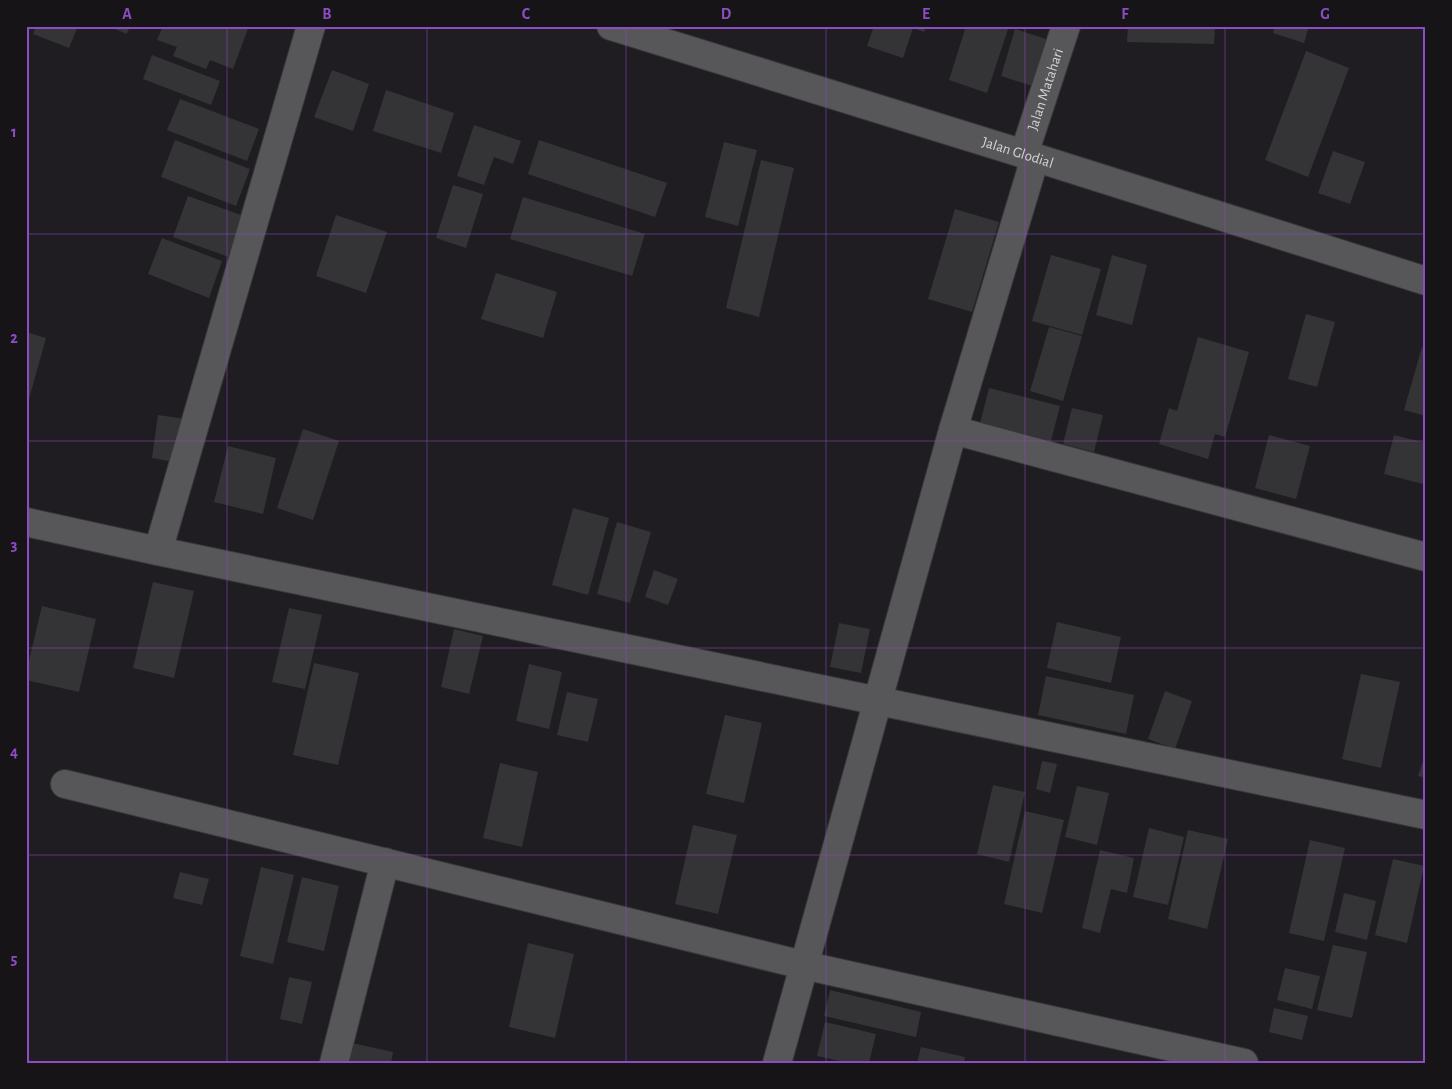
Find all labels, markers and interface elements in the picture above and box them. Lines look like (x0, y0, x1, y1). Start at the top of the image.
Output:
text: A (122, 6, 132, 22)
text: B (322, 6, 332, 22)
text: C (522, 6, 531, 22)
text: D (721, 6, 732, 22)
text: E (922, 6, 930, 22)
text: F (1121, 6, 1129, 22)
text: G (1320, 6, 1330, 22)
street label: Jalan Matahari (1025, 46, 1066, 132)
text: 1 (11, 124, 17, 140)
street label: Jalan Glodial (980, 134, 1055, 170)
text: 2 (10, 330, 18, 346)
text: 3 (11, 537, 18, 553)
text: 4 (10, 744, 18, 760)
text: 5 (11, 951, 18, 967)

